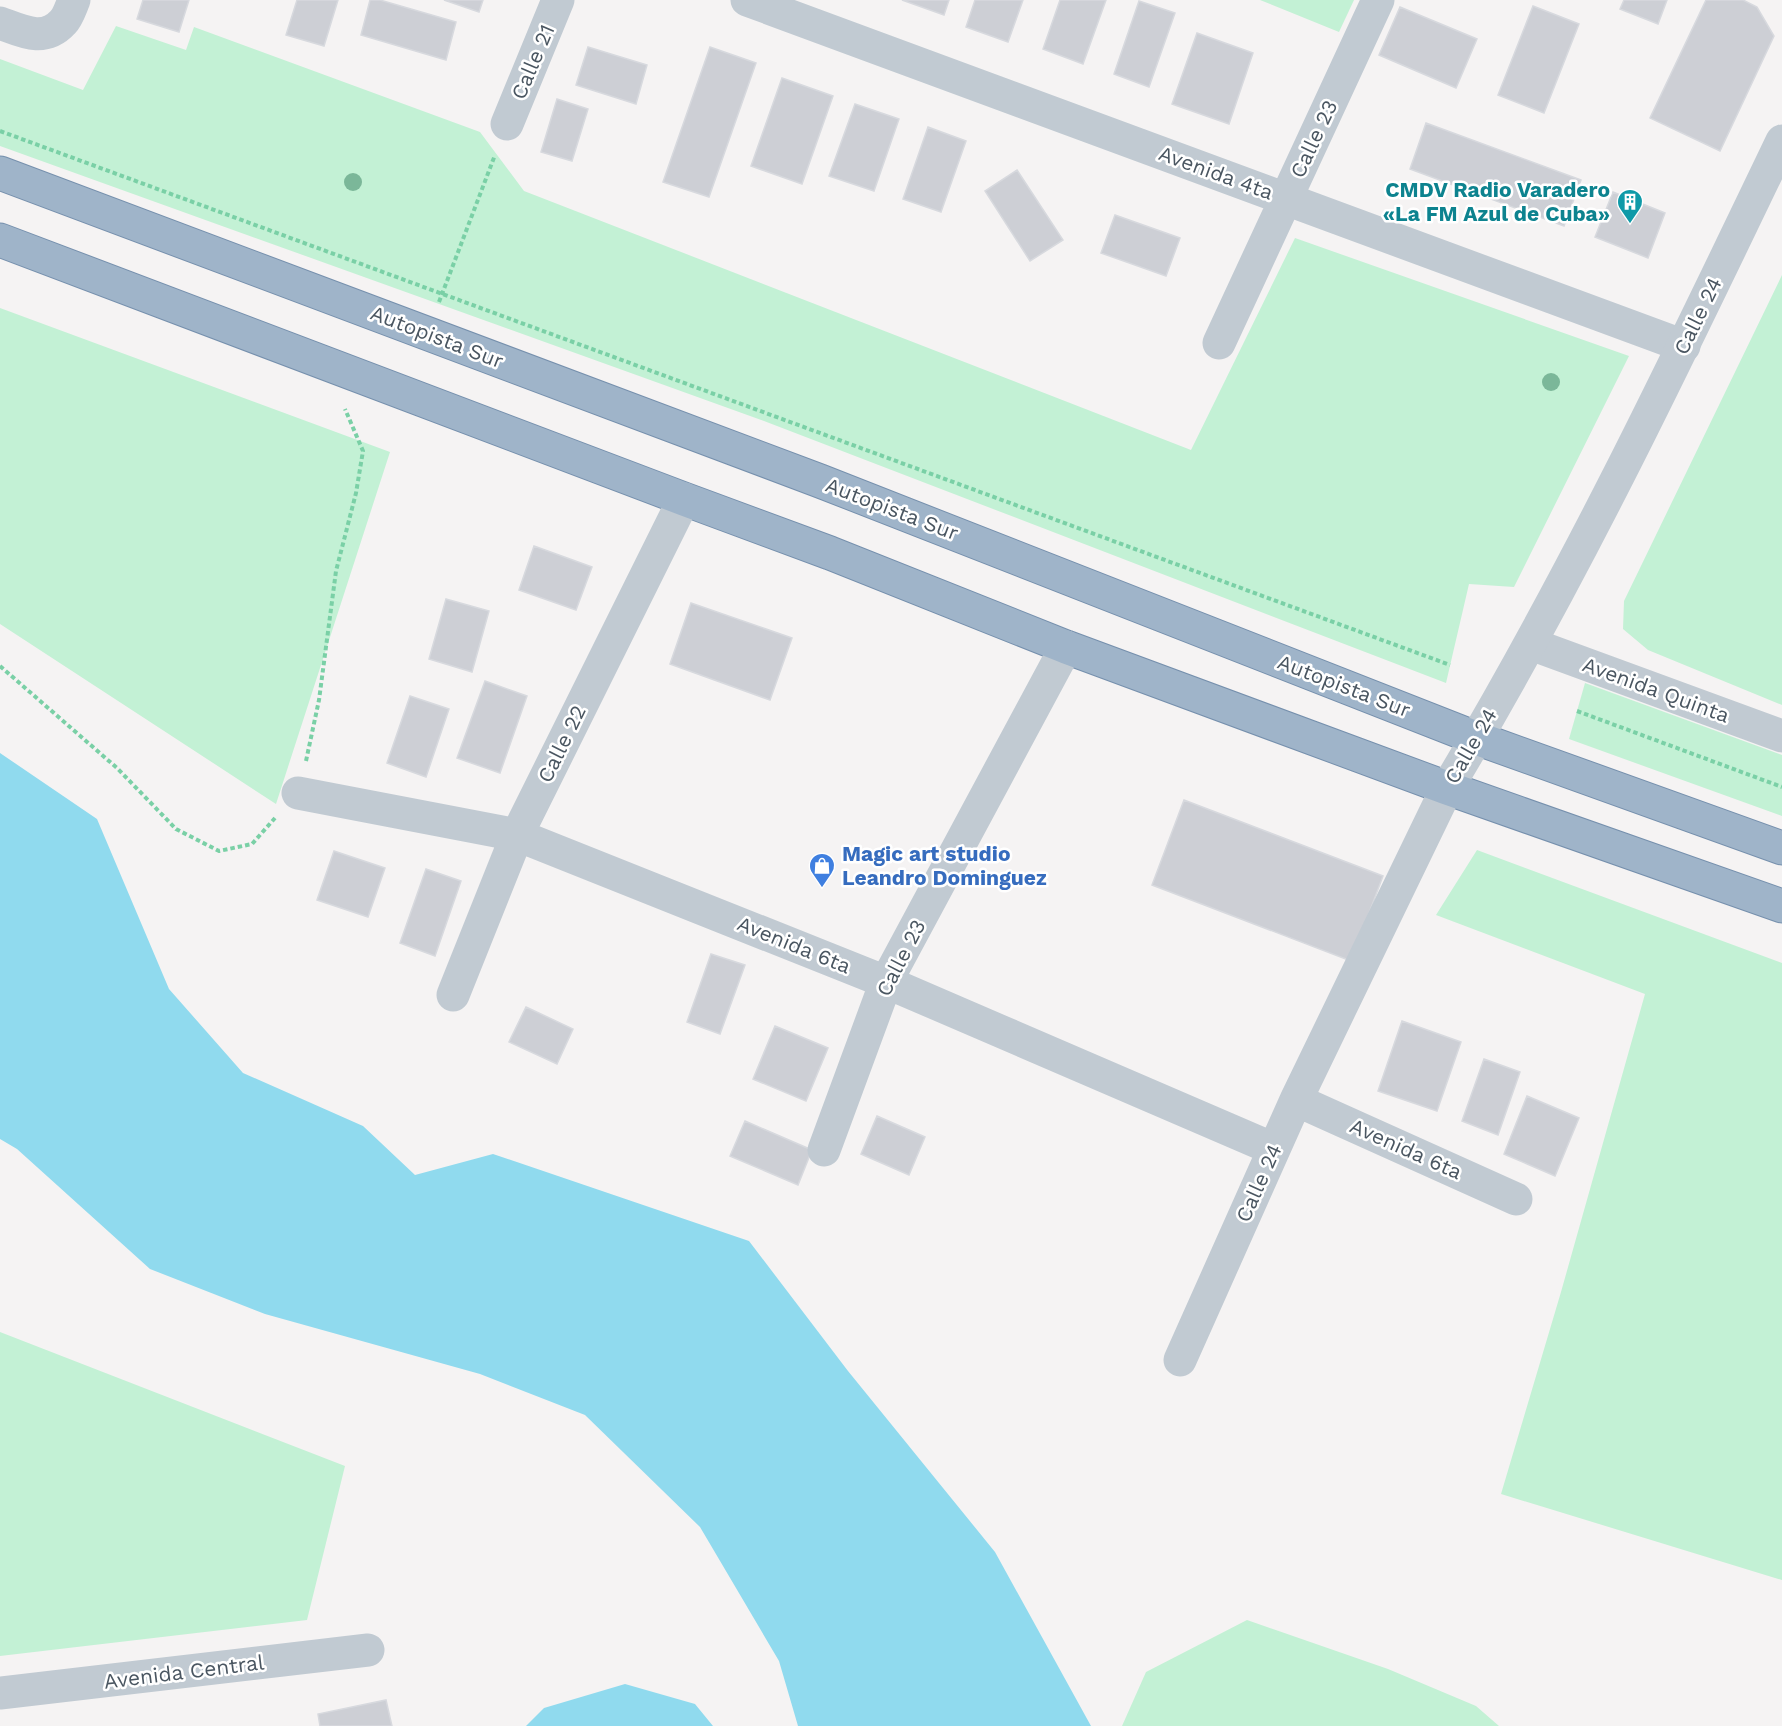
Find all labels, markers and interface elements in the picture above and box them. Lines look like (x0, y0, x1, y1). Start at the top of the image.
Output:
street label: Calle 21 (506, 21, 559, 103)
street label: Calle 23 (1285, 96, 1342, 182)
street label: Avenida 4ta (1155, 140, 1277, 205)
place label: CMDV Radio Varadero «La FM Azul de Cuba» (1383, 177, 1610, 226)
building icon: CMDV Radio Varadero «La FM Azul de Cuba» (1615, 187, 1645, 225)
street label: Calle 24 (1668, 273, 1727, 359)
street label: Autopista Sur (367, 300, 507, 373)
street label: Autopista Sur (822, 472, 962, 545)
street label: Autopista Sur (1274, 649, 1414, 722)
street label: Avenida Quinta (1579, 651, 1733, 728)
street label: Calle 22 (532, 701, 591, 787)
street label: Calle 24 (1439, 704, 1502, 788)
place label: Magic art studio Leandro Dominguez (842, 841, 1047, 890)
shop icon: Magic art studio Leandro Dominguez (807, 851, 837, 889)
street label: Avenida 6ta (734, 910, 855, 979)
street label: Calle 23 (871, 915, 931, 1000)
street label: Avenida 6ta (1346, 1113, 1466, 1184)
street label: Calle 24 (1230, 1140, 1287, 1226)
street label: Avenida Central (102, 1649, 266, 1694)

